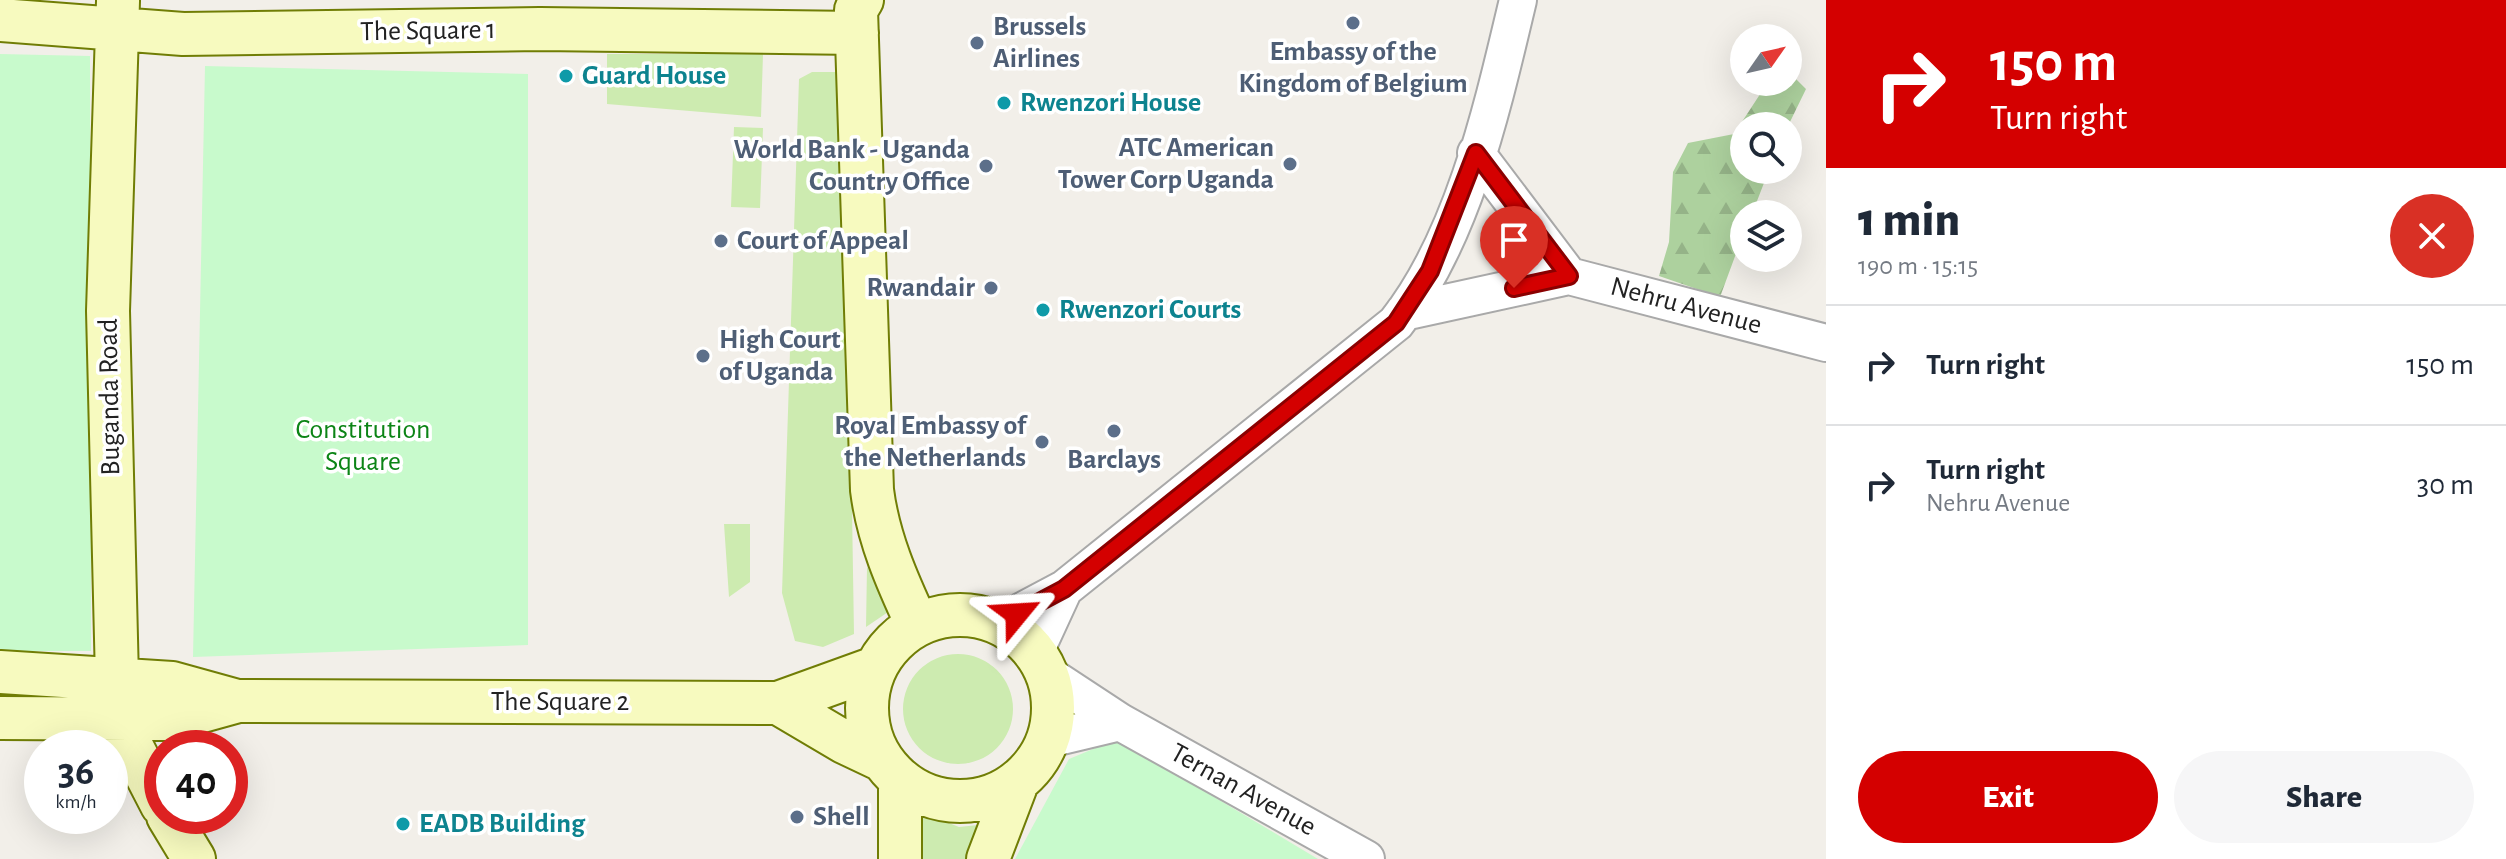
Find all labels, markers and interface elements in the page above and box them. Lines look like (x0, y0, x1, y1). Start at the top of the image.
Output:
place label: Brussels Airlines (993, 13, 1086, 73)
marker: Embassy of the Kingdom of Belgium (1344, 14, 1362, 32)
street label: The Square 1 (360, 16, 496, 46)
north arrow (1730, 24, 1802, 96)
map controls (1730, 24, 1802, 272)
icon: right (1858, 32, 1962, 136)
marker: Brussels Airlines (968, 34, 986, 52)
text: 150 m (1990, 35, 2117, 91)
place label: Embassy of the Kingdom of Belgium (1238, 38, 1468, 98)
place label: Guard House (582, 62, 726, 90)
marker: Guard House (557, 67, 575, 85)
place label: Rwenzori House (1020, 89, 1201, 117)
marker: Rwenzori House (995, 94, 1013, 112)
text: Turn right (1990, 100, 2127, 136)
button: search (1730, 112, 1802, 184)
place label: ATC American Tower Corp Uganda (1058, 134, 1274, 194)
place label: World Bank - Uganda Country Office (734, 136, 970, 196)
marker: ATC American Tower Corp Uganda (1281, 155, 1299, 173)
marker: World Bank - Uganda Country Office (977, 157, 995, 175)
button: close (2390, 194, 2474, 278)
text: 1 min (1858, 197, 1960, 245)
button: layers (1730, 200, 1802, 272)
pin (1480, 206, 1548, 288)
icon: arrive (1492, 218, 1536, 262)
place label: Court of Appeal (737, 227, 909, 255)
marker: Court of Appeal (712, 232, 730, 250)
text: 190 m · 15:15 (1858, 253, 1978, 279)
street label: Nehru Avenue (1607, 272, 1765, 340)
place label: Rwandair (866, 274, 975, 302)
marker: Rwandair (982, 279, 1000, 297)
place label: Rwenzori Courts (1059, 296, 1241, 324)
marker: Rwenzori Courts (1034, 301, 1052, 319)
street label: Buganda Road (95, 318, 125, 476)
place label: High Court of Uganda (719, 326, 841, 386)
icon: right (1858, 343, 1902, 387)
marker: High Court of Uganda (694, 347, 712, 365)
text: Turn right (1926, 350, 2045, 380)
text: 150 m (2406, 350, 2474, 380)
place label: Royal Embassy of the Netherlands (834, 412, 1028, 472)
park label: Constitution Square (296, 416, 430, 476)
marker: Barclays (1105, 422, 1123, 440)
marker: Royal Embassy of the Netherlands (1033, 433, 1051, 451)
place label: Barclays (1067, 446, 1161, 474)
text: Turn right (1926, 455, 2045, 485)
icon: right (1858, 463, 1902, 507)
text: 30 m (2417, 470, 2474, 500)
text: Nehru Avenue (1926, 490, 2070, 516)
position arrow (975, 572, 1059, 656)
street label: The Square 2 (491, 688, 629, 716)
speed limit sign: 40 (144, 730, 248, 834)
street label: Ternan Avenue (1166, 739, 1320, 841)
button: Exit (1858, 751, 2158, 843)
button: Share (2174, 751, 2474, 843)
text: 36 (58, 752, 94, 792)
text: km/h (55, 792, 97, 812)
place label: Shell (813, 803, 870, 831)
marker: Shell (788, 808, 806, 826)
place label: EADB Building (419, 810, 586, 838)
marker: EADB Building (394, 815, 412, 833)

